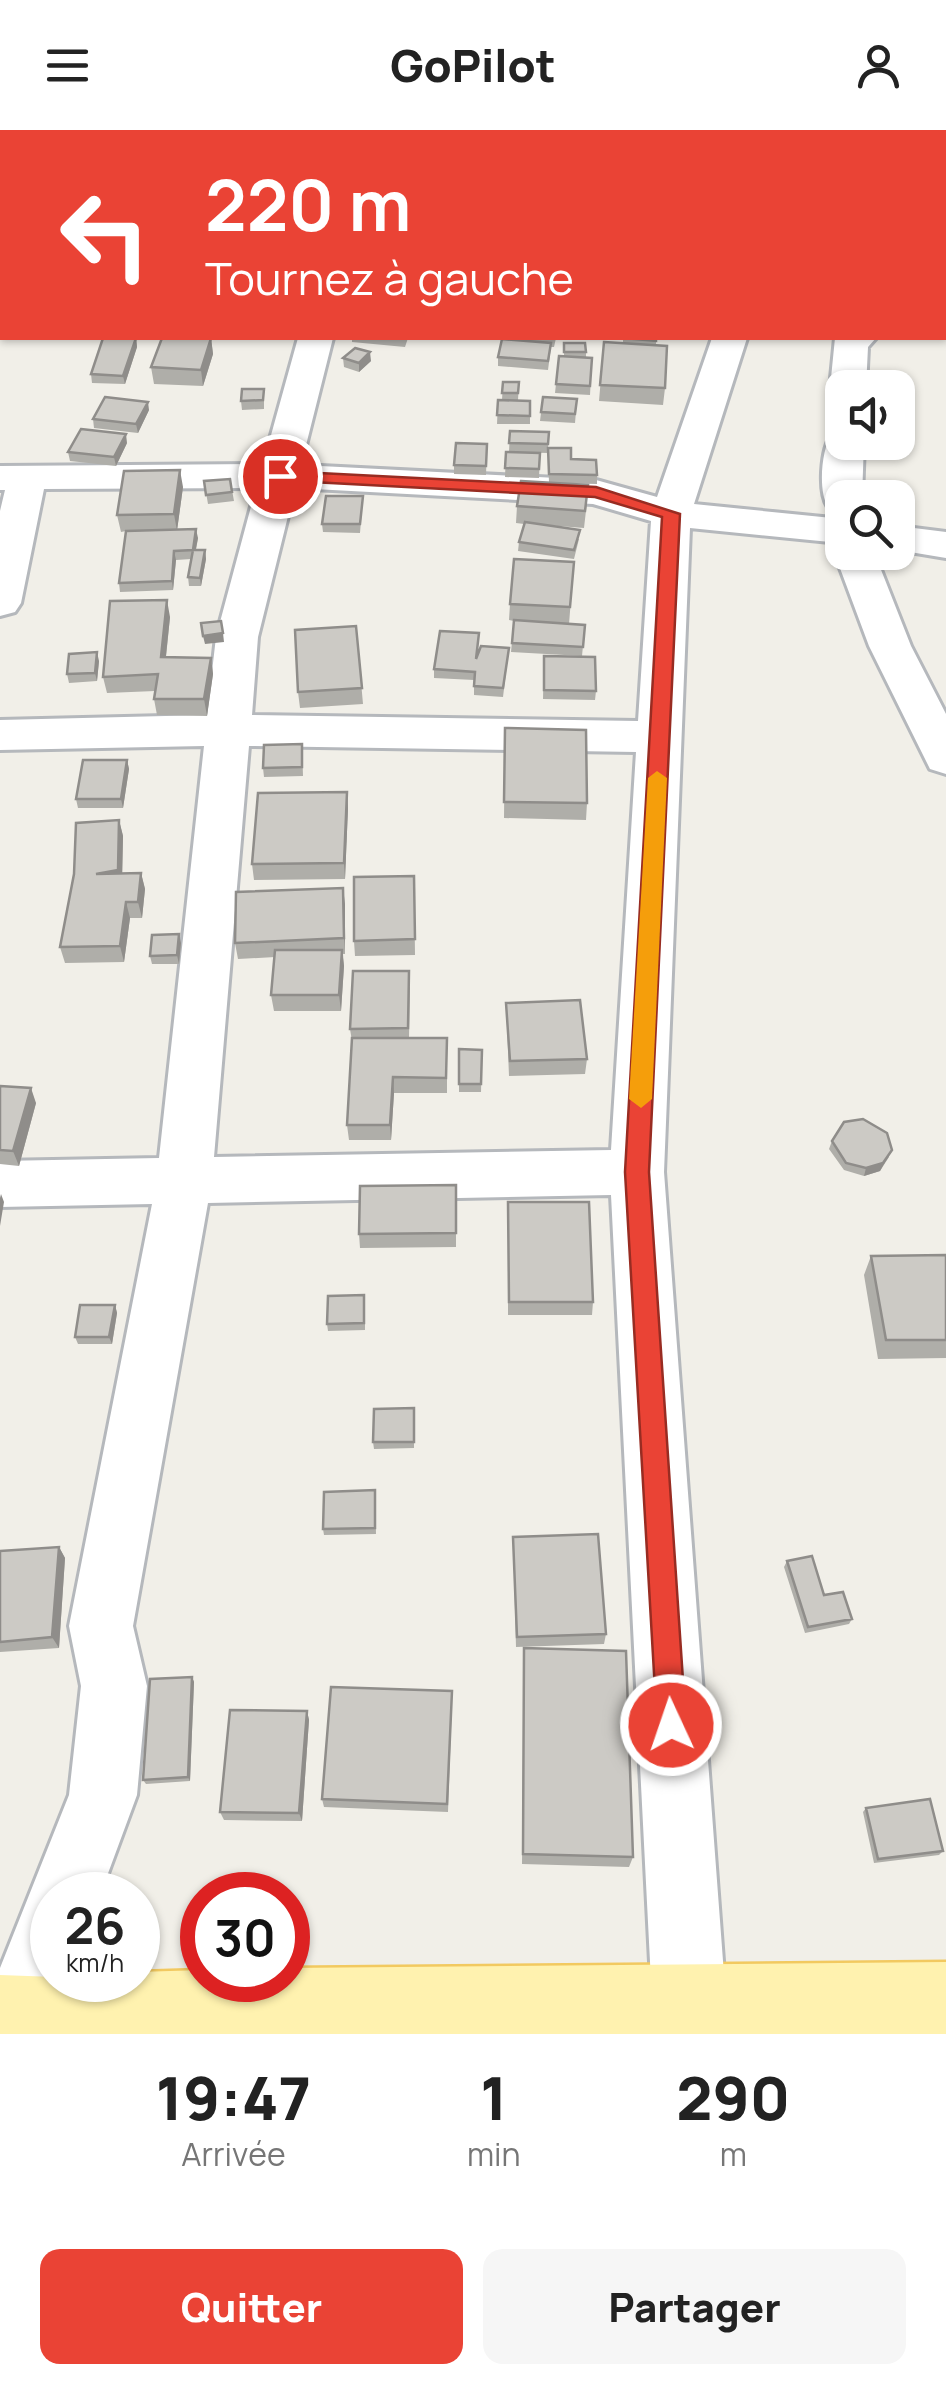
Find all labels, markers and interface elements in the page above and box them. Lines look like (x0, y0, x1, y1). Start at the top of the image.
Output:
text: GoPilot (390, 34, 556, 96)
icon: menu (40, 38, 95, 93)
icon: person (851, 38, 906, 93)
text: 220 m (205, 156, 411, 252)
icon: left (40, 170, 170, 300)
text: Tournez à gauche (205, 247, 574, 309)
map controls (825, 370, 915, 570)
button: sound (825, 370, 915, 460)
pin (238, 434, 323, 519)
icon: arrive (253, 449, 308, 504)
button: search (825, 480, 915, 570)
position arrow (619, 1673, 723, 1777)
speed limit sign: 30 (180, 1872, 310, 2002)
text: 26 (65, 1891, 125, 1959)
text: km/h (66, 1945, 124, 1980)
text: 19:47 (156, 2056, 311, 2138)
text: 1 (480, 2056, 507, 2138)
text: 290 (676, 2056, 790, 2138)
text: Arrivée (181, 2132, 286, 2176)
text: min (467, 2132, 521, 2176)
text: m (720, 2132, 747, 2176)
button: Quitter (40, 2249, 463, 2364)
button: Partager (483, 2249, 906, 2364)

